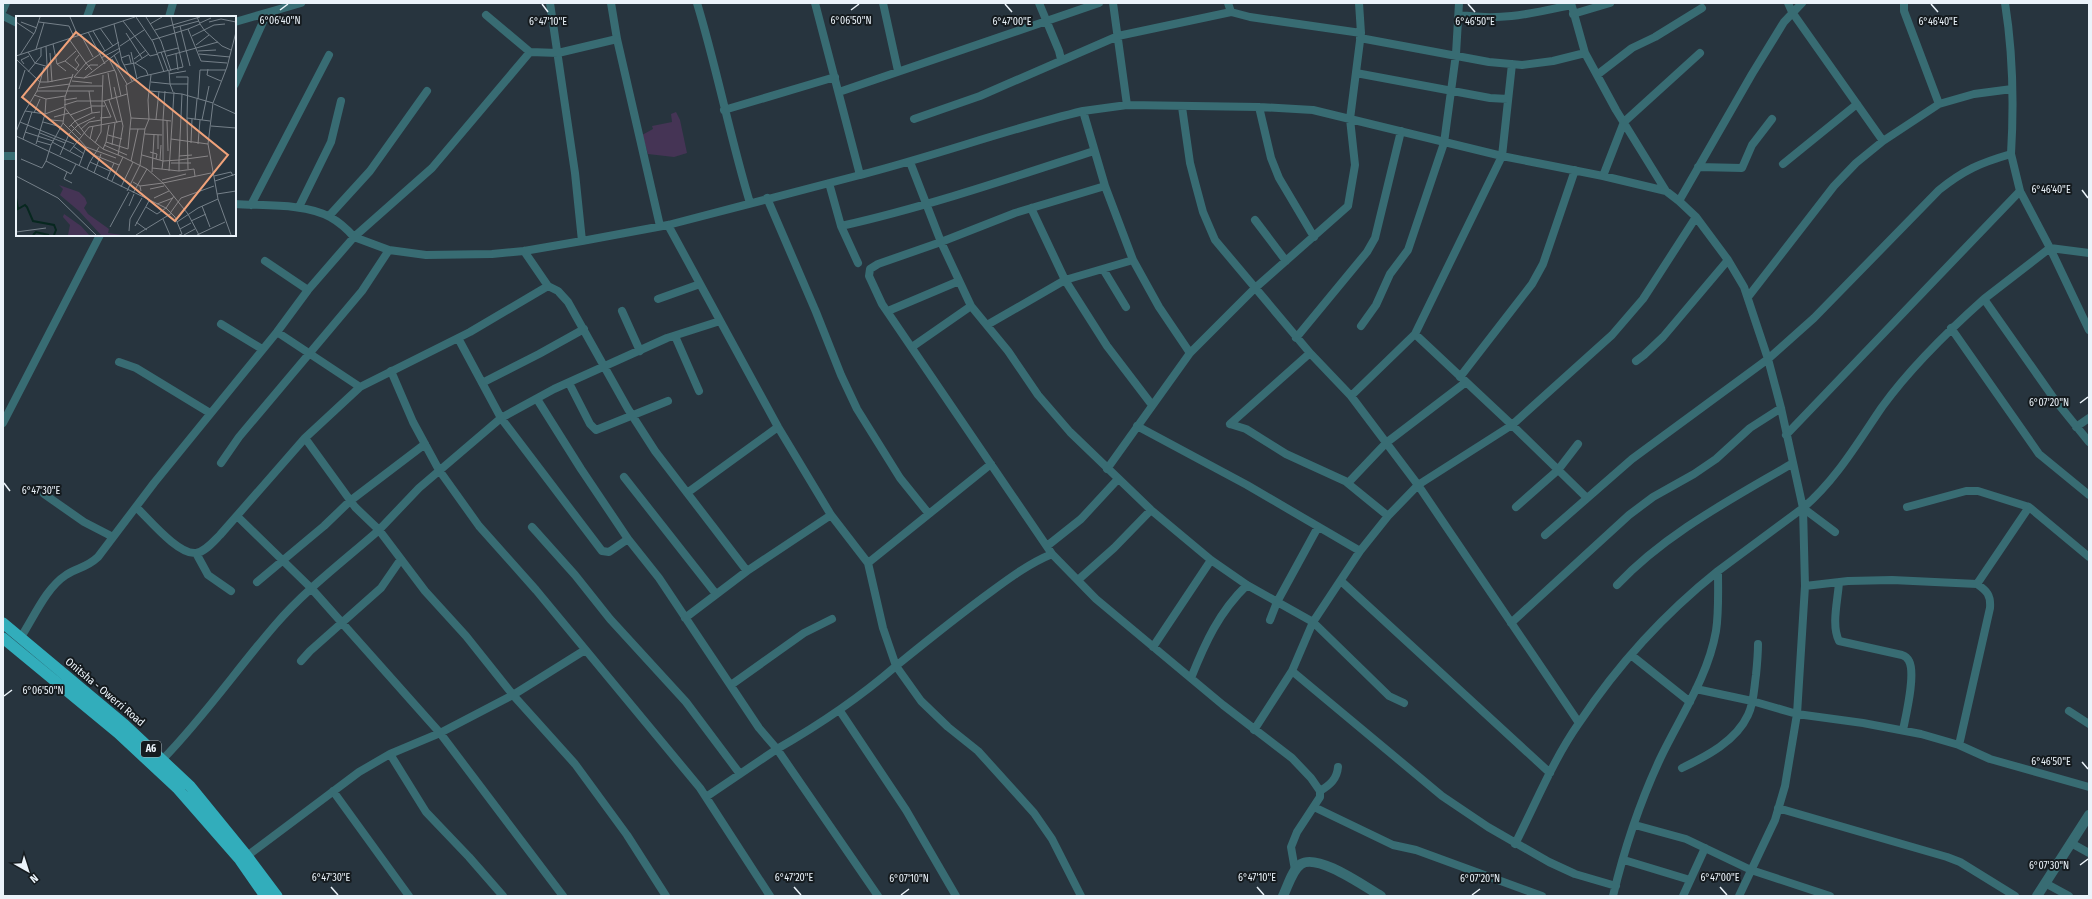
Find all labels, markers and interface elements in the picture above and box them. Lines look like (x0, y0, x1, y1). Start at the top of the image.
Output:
text: 6°06'40"N (260, 15, 300, 27)
text: 6°06'50"N (830, 15, 872, 27)
inset map (16, 16, 236, 236)
text: 6°47'10"E (529, 16, 567, 28)
text: 6°47'00"E (992, 16, 1032, 28)
text: 6°46'50"E (1455, 16, 1495, 28)
text: 6°46'40"E (1918, 16, 1958, 28)
text: 6°46'40"E (2031, 184, 2071, 196)
text: 6°07'20"N (2029, 397, 2069, 409)
text: 6°47'30"E (22, 485, 61, 497)
street label: Onitsha - Owerri Road (63, 655, 147, 729)
text: 6°06'50"N (22, 685, 64, 697)
road number: A6 (141, 741, 161, 757)
text: 6°46'50"E (2031, 756, 2071, 768)
north arrow (8, 851, 48, 891)
text: 6°07'30"N (2029, 860, 2069, 872)
text: N (27, 871, 41, 886)
text: 6°47'30"E (312, 872, 351, 884)
text: 6°47'20"E (775, 872, 813, 884)
text: 6°47'10"E (1238, 872, 1276, 884)
text: 6°47'00"E (1700, 872, 1740, 884)
text: 6°07'10"N (889, 873, 929, 885)
text: 6°07'20"N (1460, 873, 1500, 885)

